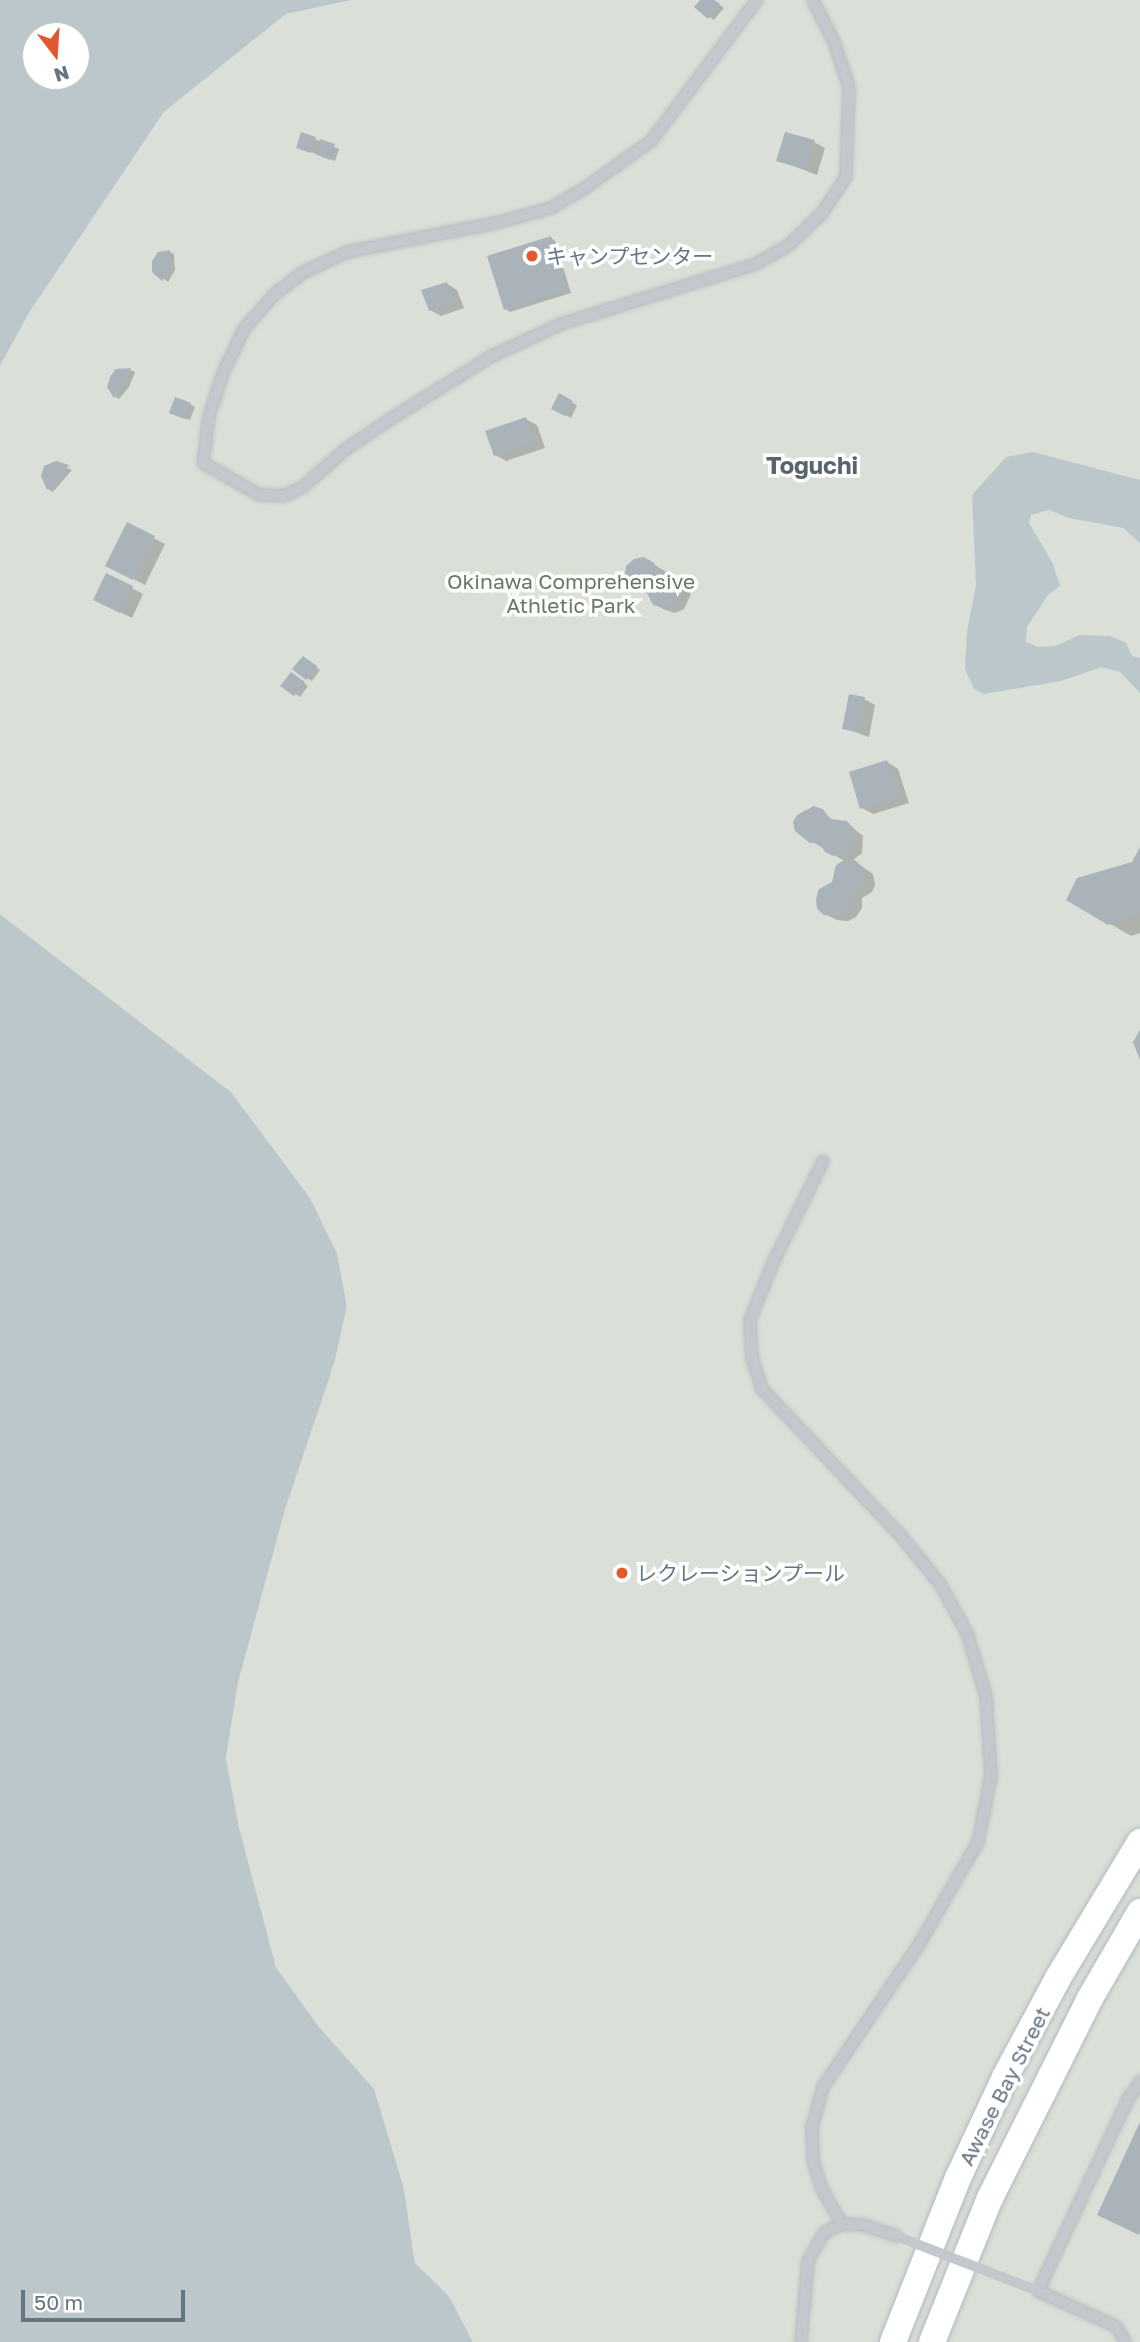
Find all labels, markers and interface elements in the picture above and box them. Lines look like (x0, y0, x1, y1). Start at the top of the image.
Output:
north arrow (21, 21, 91, 91)
text: N (51, 62, 72, 88)
place label: キャンプセンター (546, 243, 714, 269)
marker: キャンプセンター (524, 248, 540, 264)
district label: Toguchi (766, 451, 858, 479)
park label: Okinawa Comprehensive Athletic Park (447, 568, 695, 618)
place label: レクレーションプール (636, 1560, 846, 1586)
marker: レクレーションプール (614, 1565, 630, 1581)
street label: Awase Bay Street (953, 2002, 1055, 2170)
scale bar (24, 2276, 189, 2320)
text: 50 m (34, 2289, 83, 2315)

